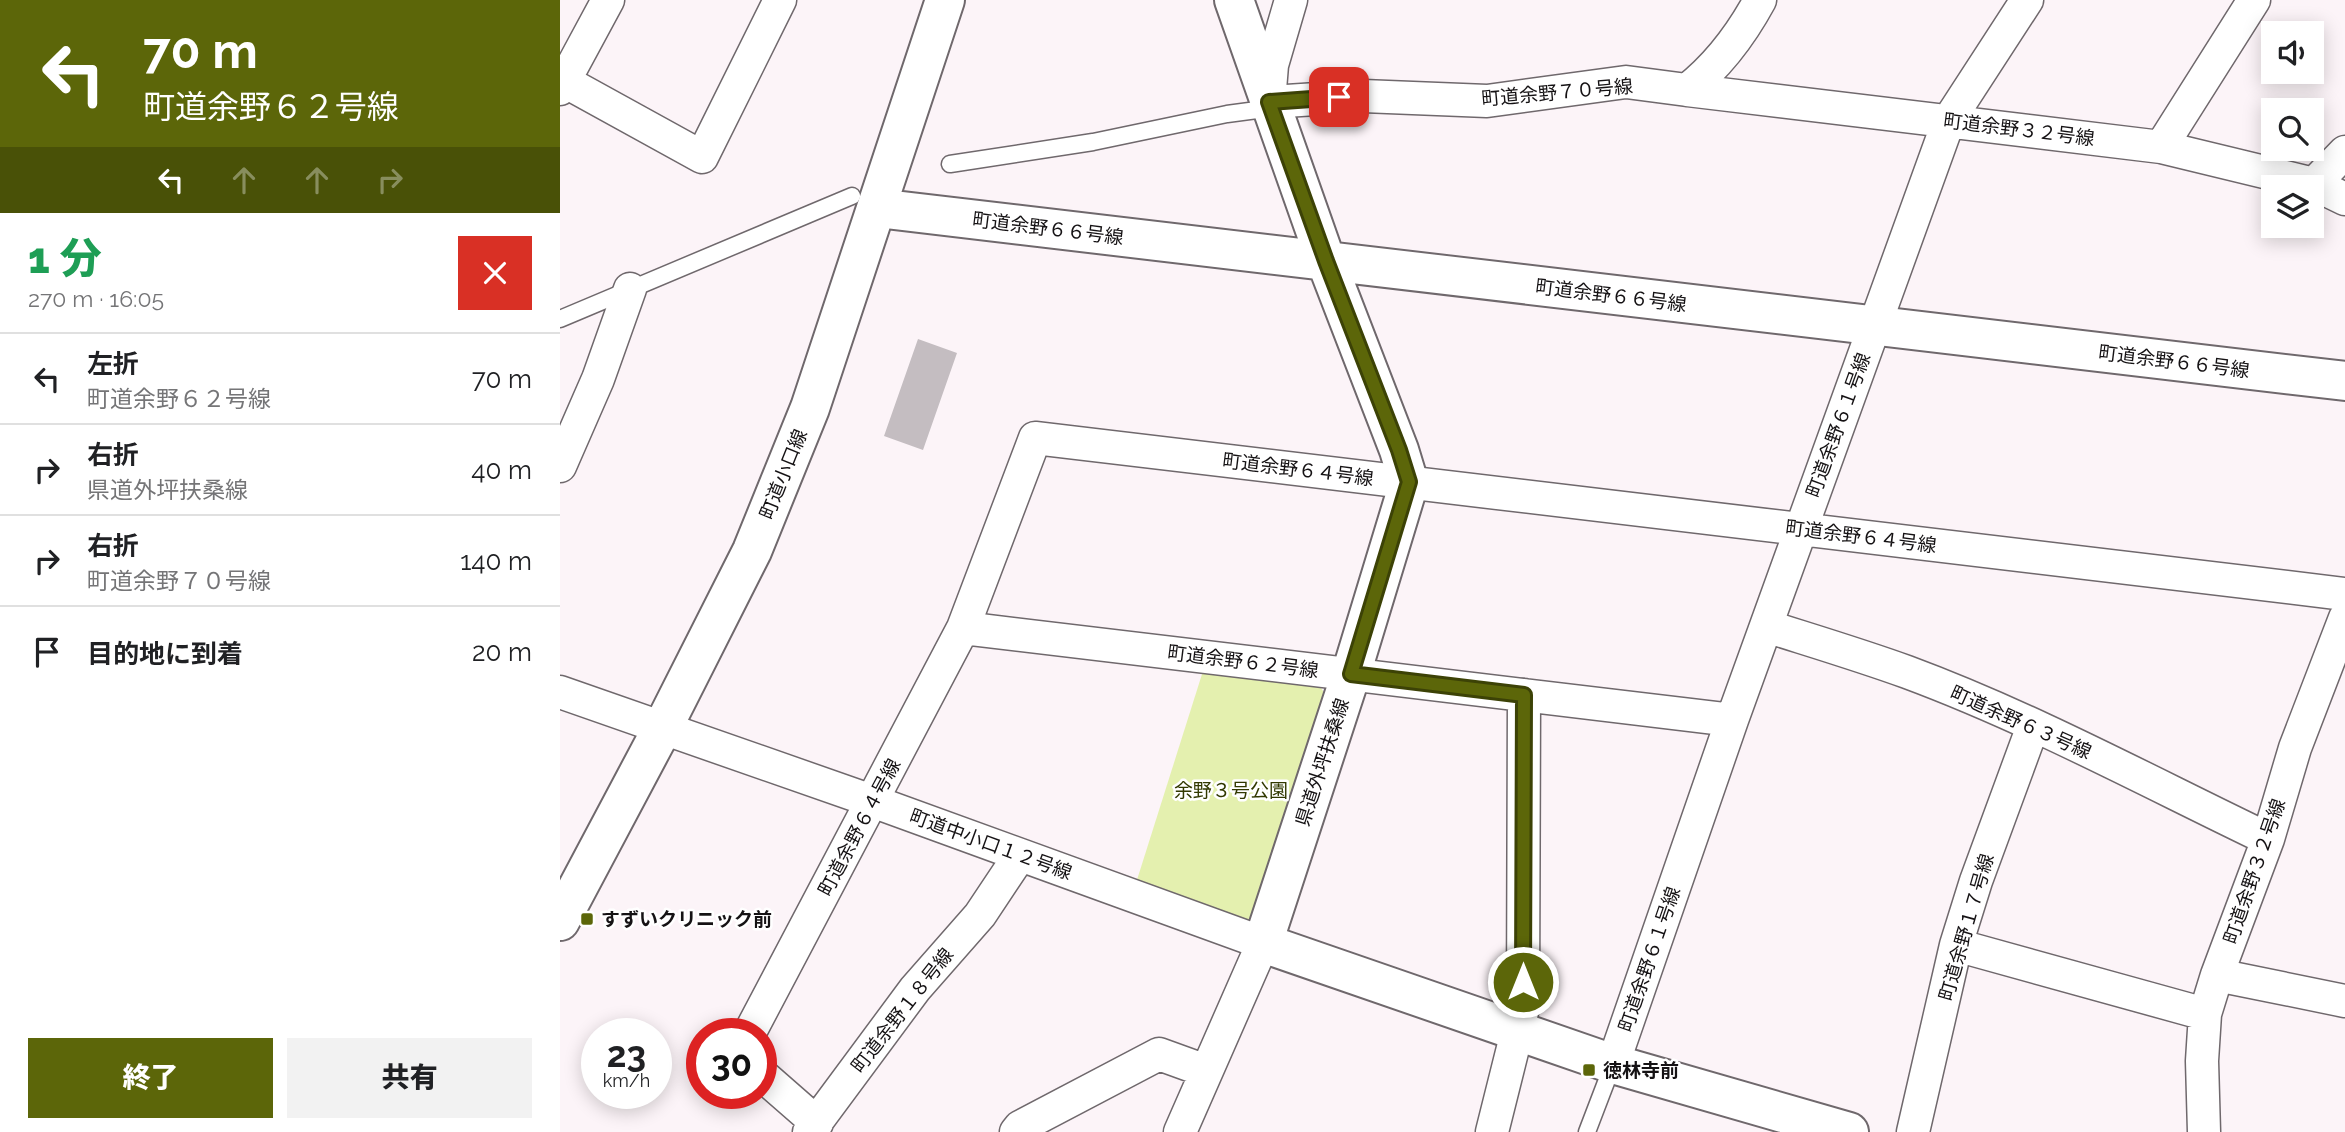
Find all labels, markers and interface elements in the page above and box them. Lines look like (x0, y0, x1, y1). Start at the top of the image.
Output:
map controls (2261, 21, 2324, 238)
button: sound (2261, 21, 2324, 84)
text: 70 m (143, 22, 258, 79)
icon: left (28, 28, 119, 119)
pin (1309, 67, 1369, 127)
street label: 町道余野７０号線 (1480, 74, 1634, 110)
icon: arrive (1320, 78, 1358, 116)
text: 町道余野６２号線 (143, 88, 399, 125)
button: search (2261, 98, 2324, 161)
street label: 町道余野３２号線 (1942, 109, 2096, 149)
icon: left (152, 161, 190, 199)
icon: ahead (225, 161, 263, 199)
icon: ahead (298, 161, 336, 199)
icon: right (371, 161, 409, 199)
button: layers (2261, 175, 2324, 238)
street label: 町道余野６６号線 (971, 208, 1125, 248)
text: 1 分 (28, 234, 102, 283)
button: close (458, 236, 532, 310)
street label: 町道余野６６号線 (1534, 275, 1688, 315)
text: 270 m · 16:05 (28, 285, 164, 312)
street label: 町道余野６６号線 (2097, 341, 2251, 381)
text: 左折 (87, 349, 139, 379)
street label: 町道余野６１号線 (1802, 350, 1874, 500)
icon: left (28, 360, 66, 398)
text: 70 m (472, 364, 532, 394)
text: 町道余野６２号線 (87, 385, 271, 412)
street label: 町道小口線 (755, 426, 811, 522)
text: 右折 (87, 440, 139, 470)
street label: 町道余野６４号線 (1221, 449, 1375, 489)
icon: right (28, 451, 66, 489)
text: 40 m (471, 455, 532, 485)
text: 県道外坪扶桑線 (87, 476, 248, 503)
street label: 町道余野６４号線 (1784, 516, 1938, 556)
text: 右折 (87, 531, 139, 561)
icon: right (28, 542, 66, 580)
text: 140 m (460, 546, 532, 576)
text: 町道余野７０号線 (87, 567, 271, 594)
icon: arrive (28, 633, 66, 671)
text: 20 m (472, 637, 532, 667)
text: 目的地に到着 (87, 639, 243, 669)
street label: 町道余野６２号線 (1166, 641, 1320, 681)
street label: 町道余野６３号線 (1947, 681, 2095, 763)
street label: 県道外坪扶桑線 (1291, 695, 1353, 829)
street label: 町道余野６４号線 (814, 755, 904, 899)
park label: 余野３号公園 (1174, 779, 1288, 801)
street label: 町道余野３２号線 (2219, 796, 2289, 946)
street label: 町道中小口１２号線 (907, 804, 1075, 884)
street label: 町道余野１７号線 (1934, 851, 1998, 1003)
street label: 町道余野６１号線 (1614, 884, 1684, 1034)
place label: すずいクリニック前 (601, 908, 772, 930)
marker: すずいクリニック前 (579, 911, 595, 927)
street label: 町道余野１８号線 (847, 943, 957, 1077)
position arrow (1486, 945, 1560, 1019)
speed limit sign: 30 (686, 1018, 777, 1109)
text: 23 (607, 1034, 646, 1075)
button: 終了 (28, 1038, 273, 1118)
button: 共有 (287, 1038, 532, 1118)
place label: 徳林寺前 (1603, 1059, 1679, 1081)
marker: 徳林寺前 (1581, 1062, 1597, 1078)
text: km/h (603, 1070, 650, 1091)

